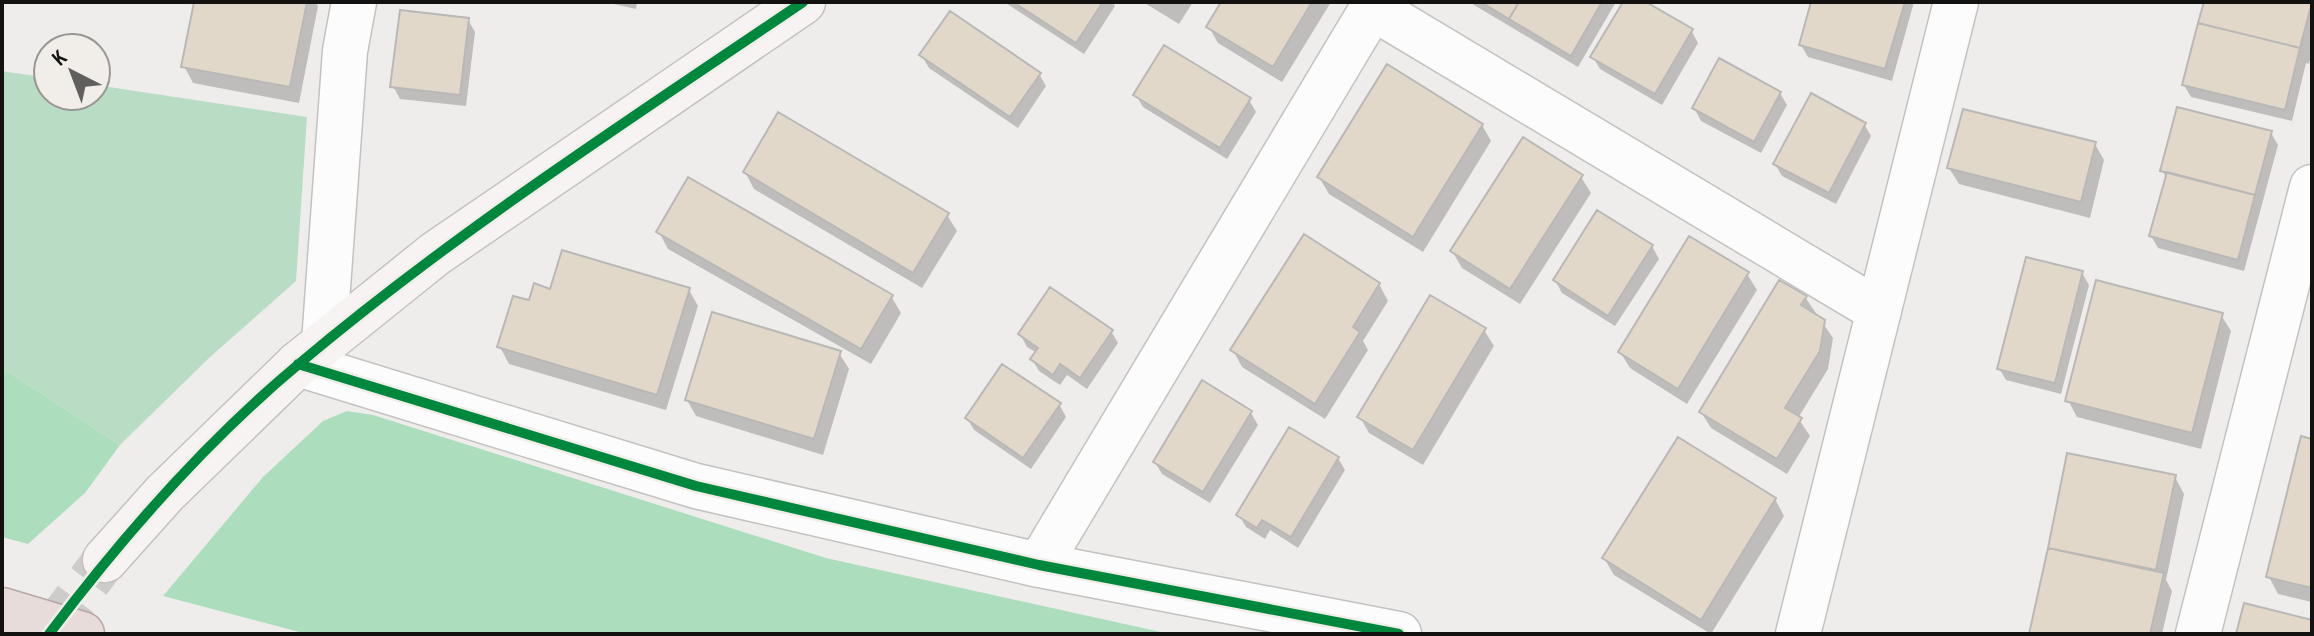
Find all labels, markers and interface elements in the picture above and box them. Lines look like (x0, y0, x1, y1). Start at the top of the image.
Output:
north arrow (32, 32, 112, 112)
text: K (47, 44, 73, 72)

